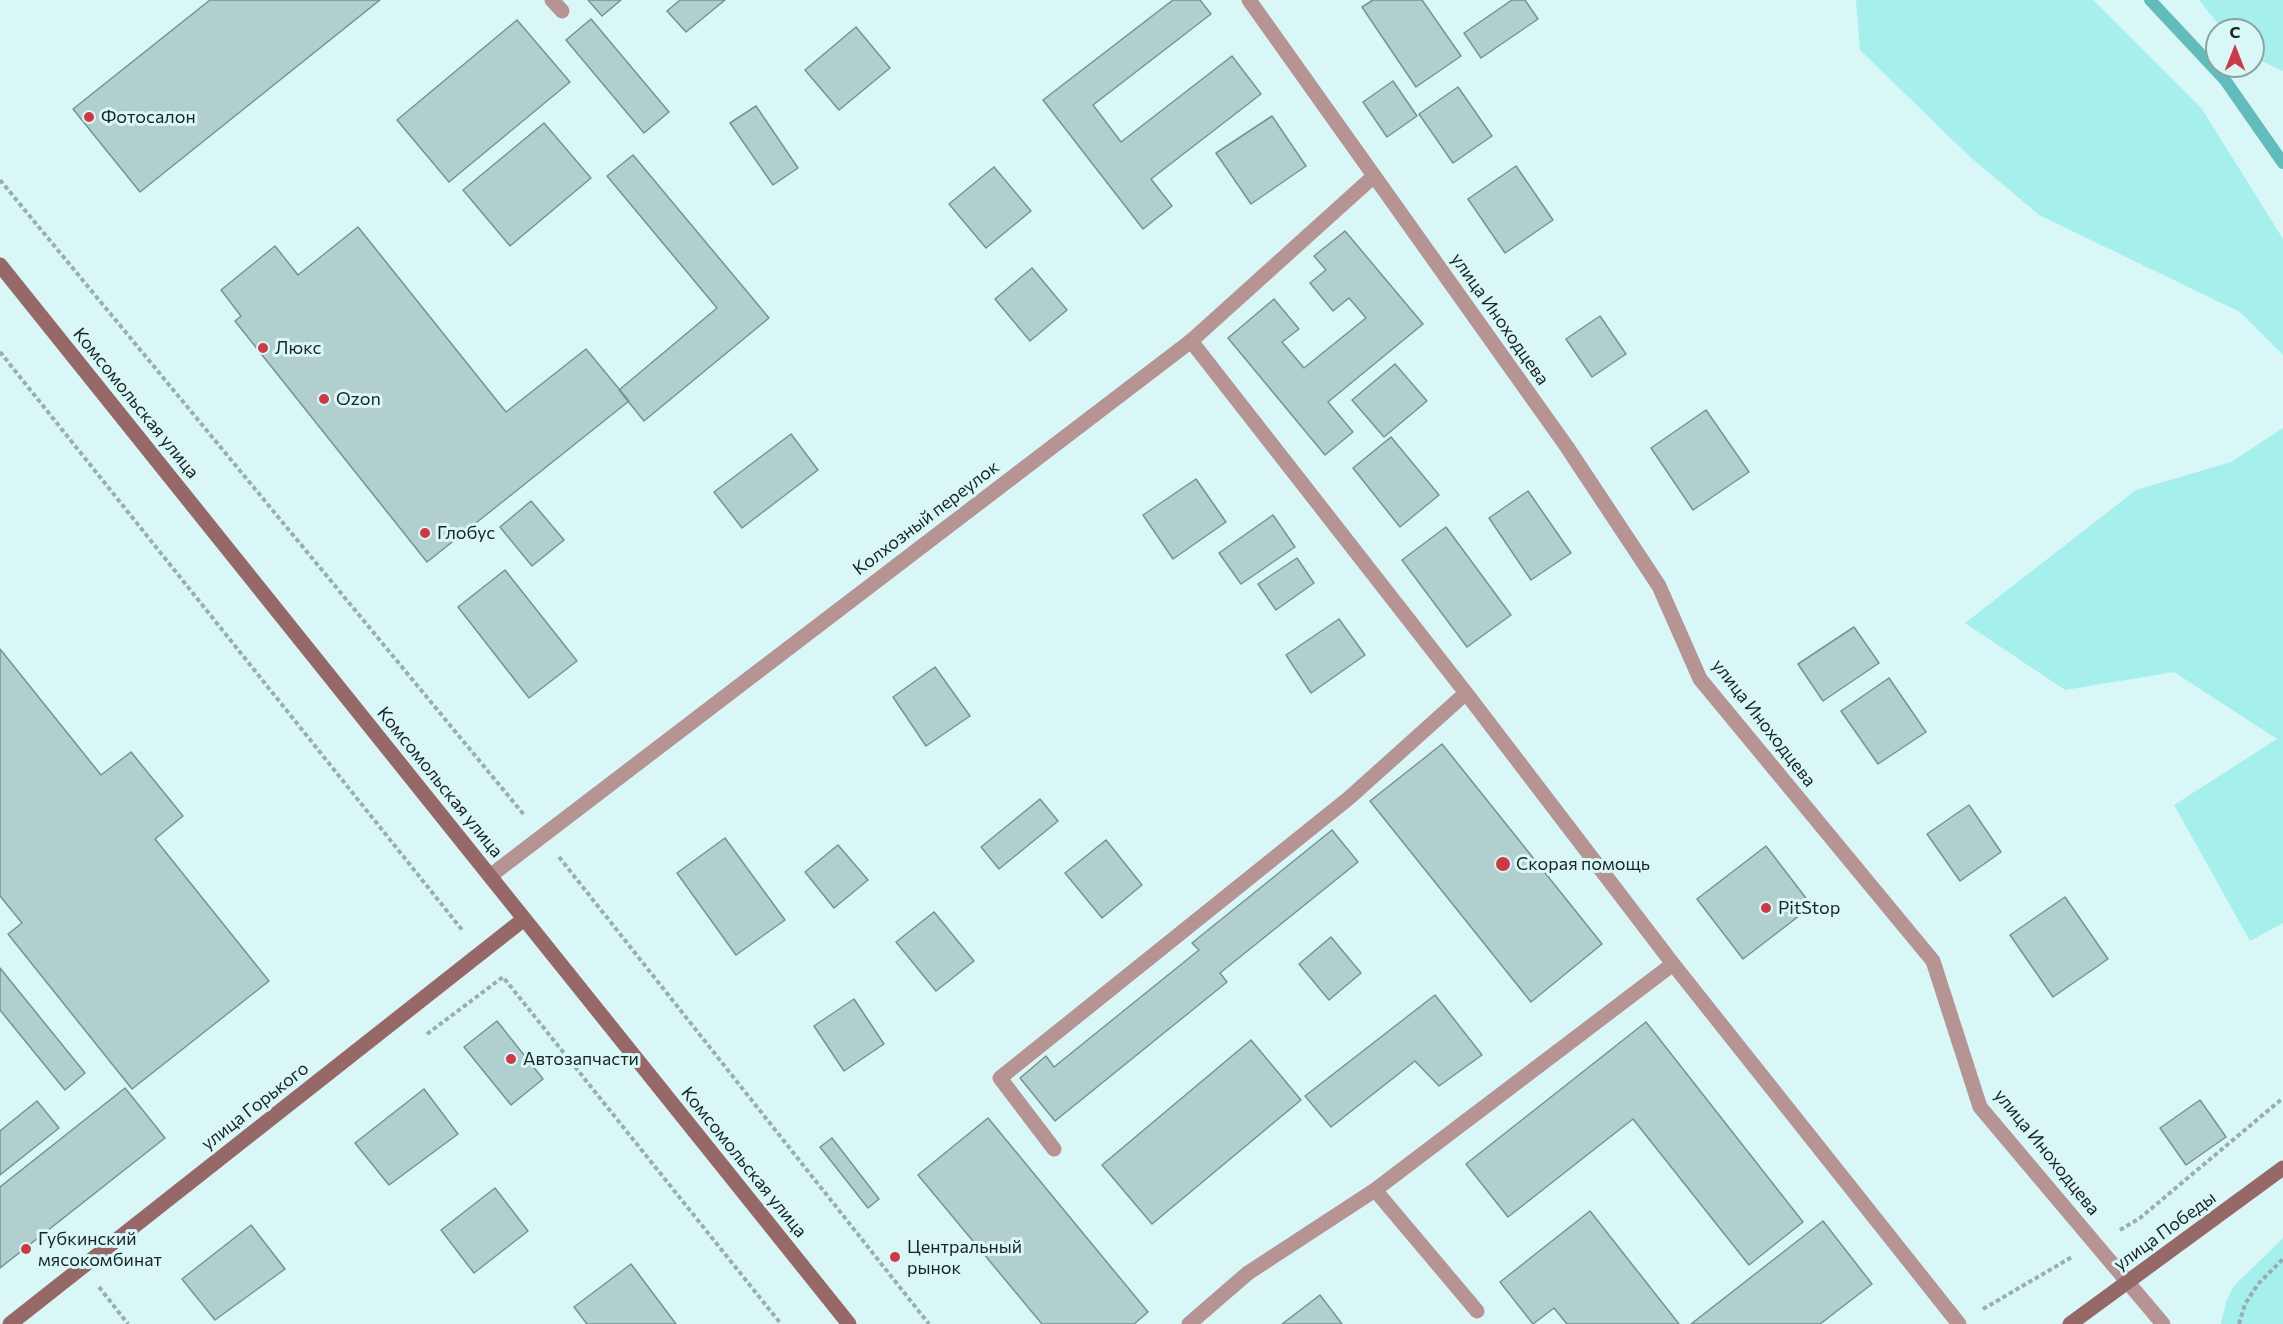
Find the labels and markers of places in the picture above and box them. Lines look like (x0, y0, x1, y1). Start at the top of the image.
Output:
place label: Фотосалон (101, 106, 196, 128)
marker: Фотосалон (82, 110, 96, 124)
place label: Люкс (275, 337, 321, 359)
marker: Люкс (256, 341, 270, 355)
place label: Ozon (336, 388, 381, 410)
marker: Ozon (317, 392, 331, 406)
place label: Глобус (437, 522, 495, 544)
marker: Глобус (418, 526, 432, 540)
place label: Скорая помощь (1516, 853, 1650, 875)
marker: Скорая помощь (1494, 855, 1512, 873)
place label: PitStop (1778, 897, 1840, 919)
marker: PitStop (1759, 901, 1773, 915)
place label: Автозапчасти (523, 1048, 639, 1070)
marker: Автозапчасти (504, 1052, 518, 1066)
place label: Губкинский мясокомбинат (38, 1228, 162, 1270)
place label: Центральный рынок (907, 1236, 1022, 1278)
marker: Губкинский мясокомбинат (19, 1242, 33, 1256)
marker: Центральный рынок (888, 1250, 902, 1264)

